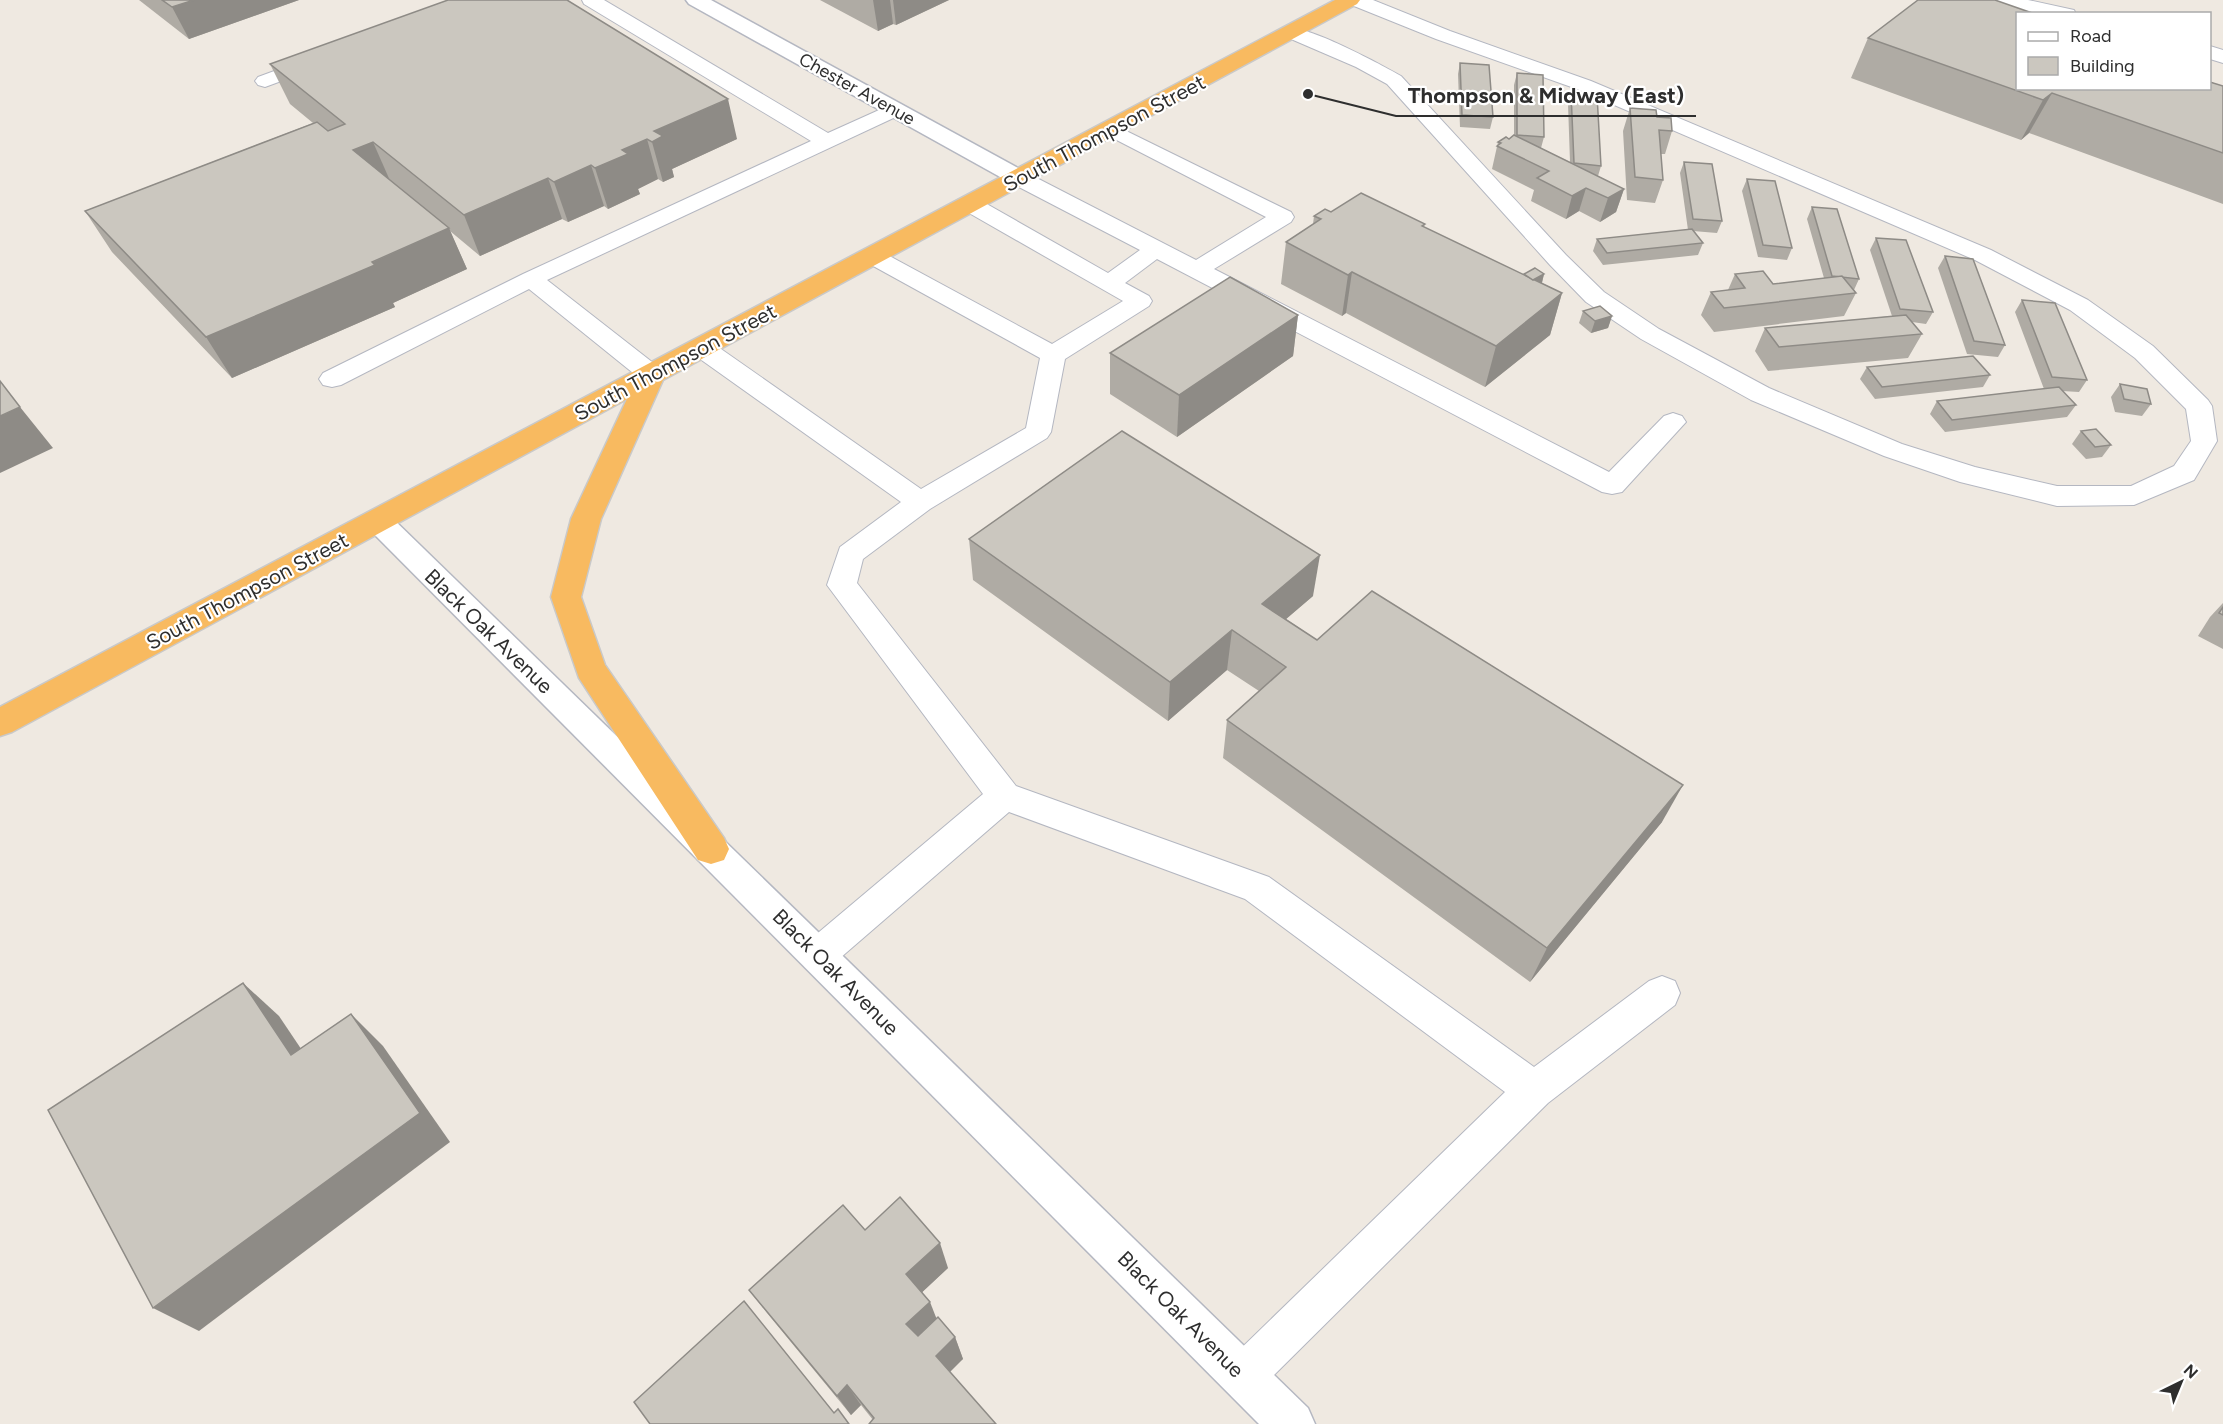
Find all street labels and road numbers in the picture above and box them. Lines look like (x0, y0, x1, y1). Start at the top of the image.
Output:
street label: Chester Avenue (795, 48, 919, 130)
street label: South Thompson Street (999, 69, 1209, 197)
street label: South Thompson Street (570, 298, 780, 426)
street label: South Thompson Street (142, 527, 352, 655)
street label: Black Oak Avenue (420, 564, 558, 698)
street label: Black Oak Avenue (768, 904, 904, 1040)
street label: Black Oak Avenue (1113, 1246, 1249, 1382)

